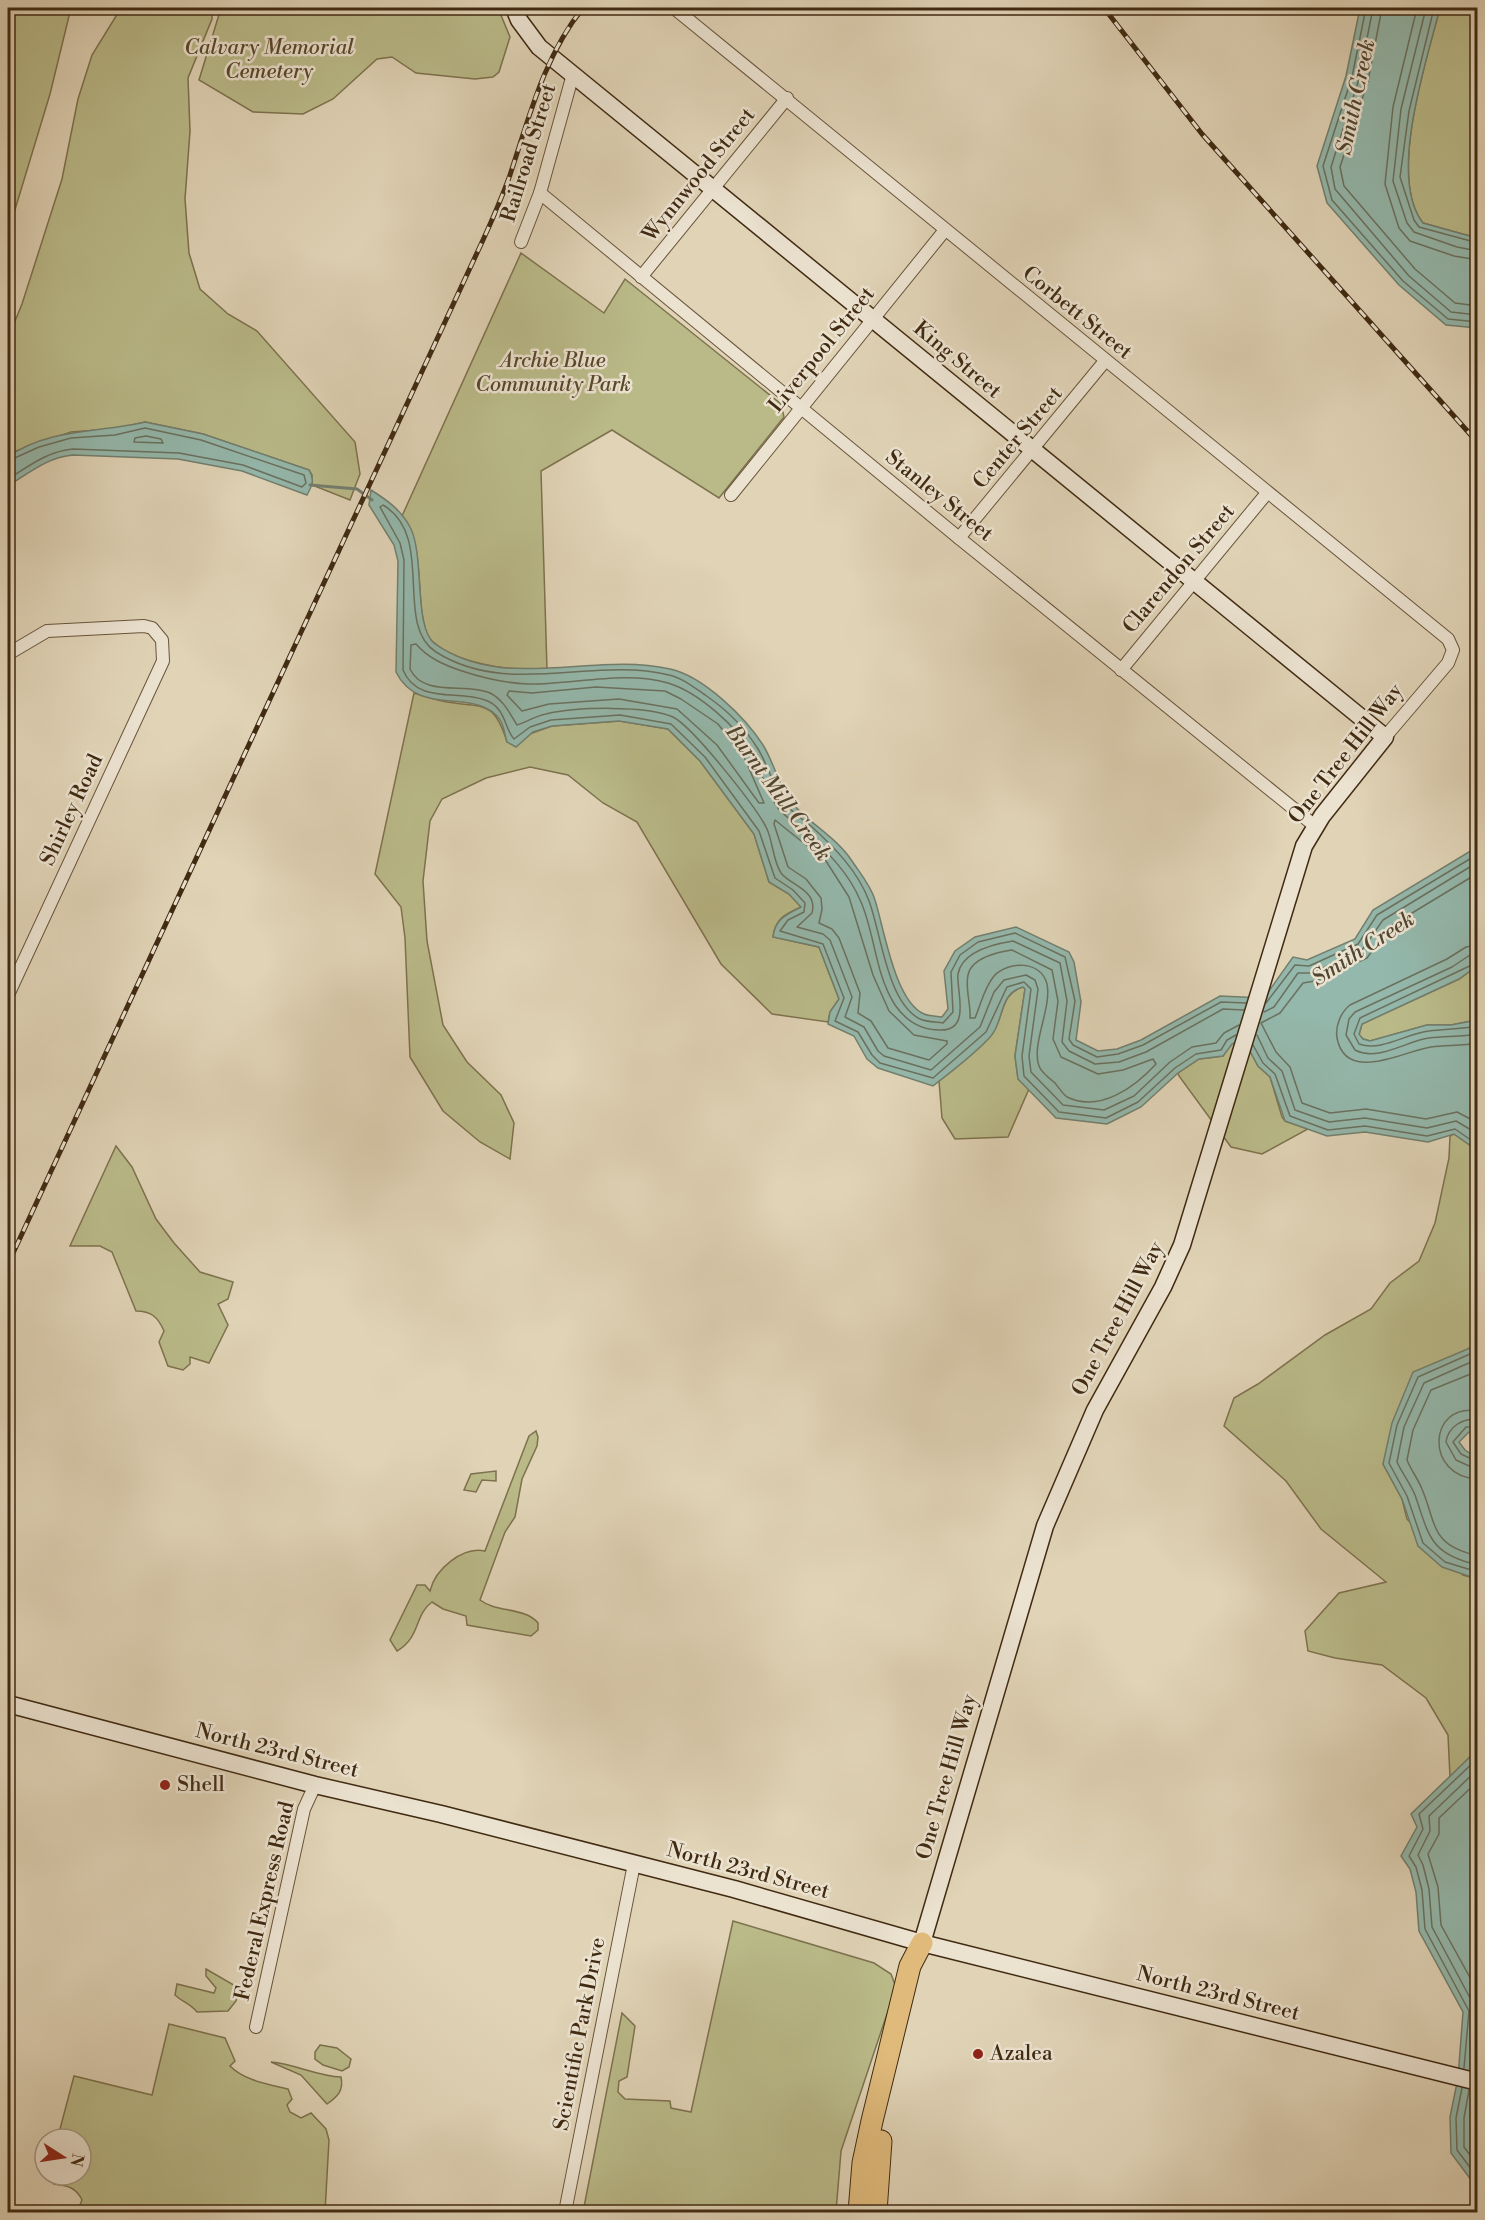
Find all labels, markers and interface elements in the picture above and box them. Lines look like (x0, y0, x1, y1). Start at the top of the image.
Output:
park label: Calvary Memorial Cemetery (184, 35, 354, 85)
water label: Smith Creek (1331, 37, 1381, 157)
street label: Railroad Street (496, 80, 563, 225)
street label: Wynnwood Street (636, 102, 761, 248)
street label: Corbett Street (1017, 261, 1138, 366)
street label: Liverpool Street (763, 281, 881, 418)
street label: King Street (908, 316, 1007, 405)
park label: Archie Blue Community Park (475, 348, 631, 398)
street label: Center Street (968, 381, 1069, 495)
street label: Stanley Street (880, 445, 999, 548)
street label: Clarendon Street (1117, 499, 1241, 639)
street label: One Tree Hill Way (1283, 678, 1409, 829)
water label: Burnt Mill Creek (719, 719, 837, 867)
street label: Shirley Road (35, 750, 109, 870)
water label: Smith Creek (1306, 906, 1420, 992)
street label: One Tree Hill Way (1066, 1237, 1170, 1401)
street label: One Tree Hill Way (911, 1690, 983, 1863)
street label: North 23rd Street (193, 1718, 362, 1784)
place label: Shell (177, 1772, 225, 1798)
marker: Shell (158, 1778, 172, 1792)
street label: Federal Express Road (229, 1799, 301, 2003)
street label: North 23rd Street (664, 1837, 833, 1905)
street label: Scientific Park Drive (549, 1935, 611, 2133)
street label: North 23rd Street (1134, 1961, 1303, 2027)
place label: Azalea (989, 2041, 1053, 2067)
marker: Azalea (971, 2047, 985, 2061)
north arrow (33, 2127, 93, 2187)
text: N (66, 2152, 88, 2169)

